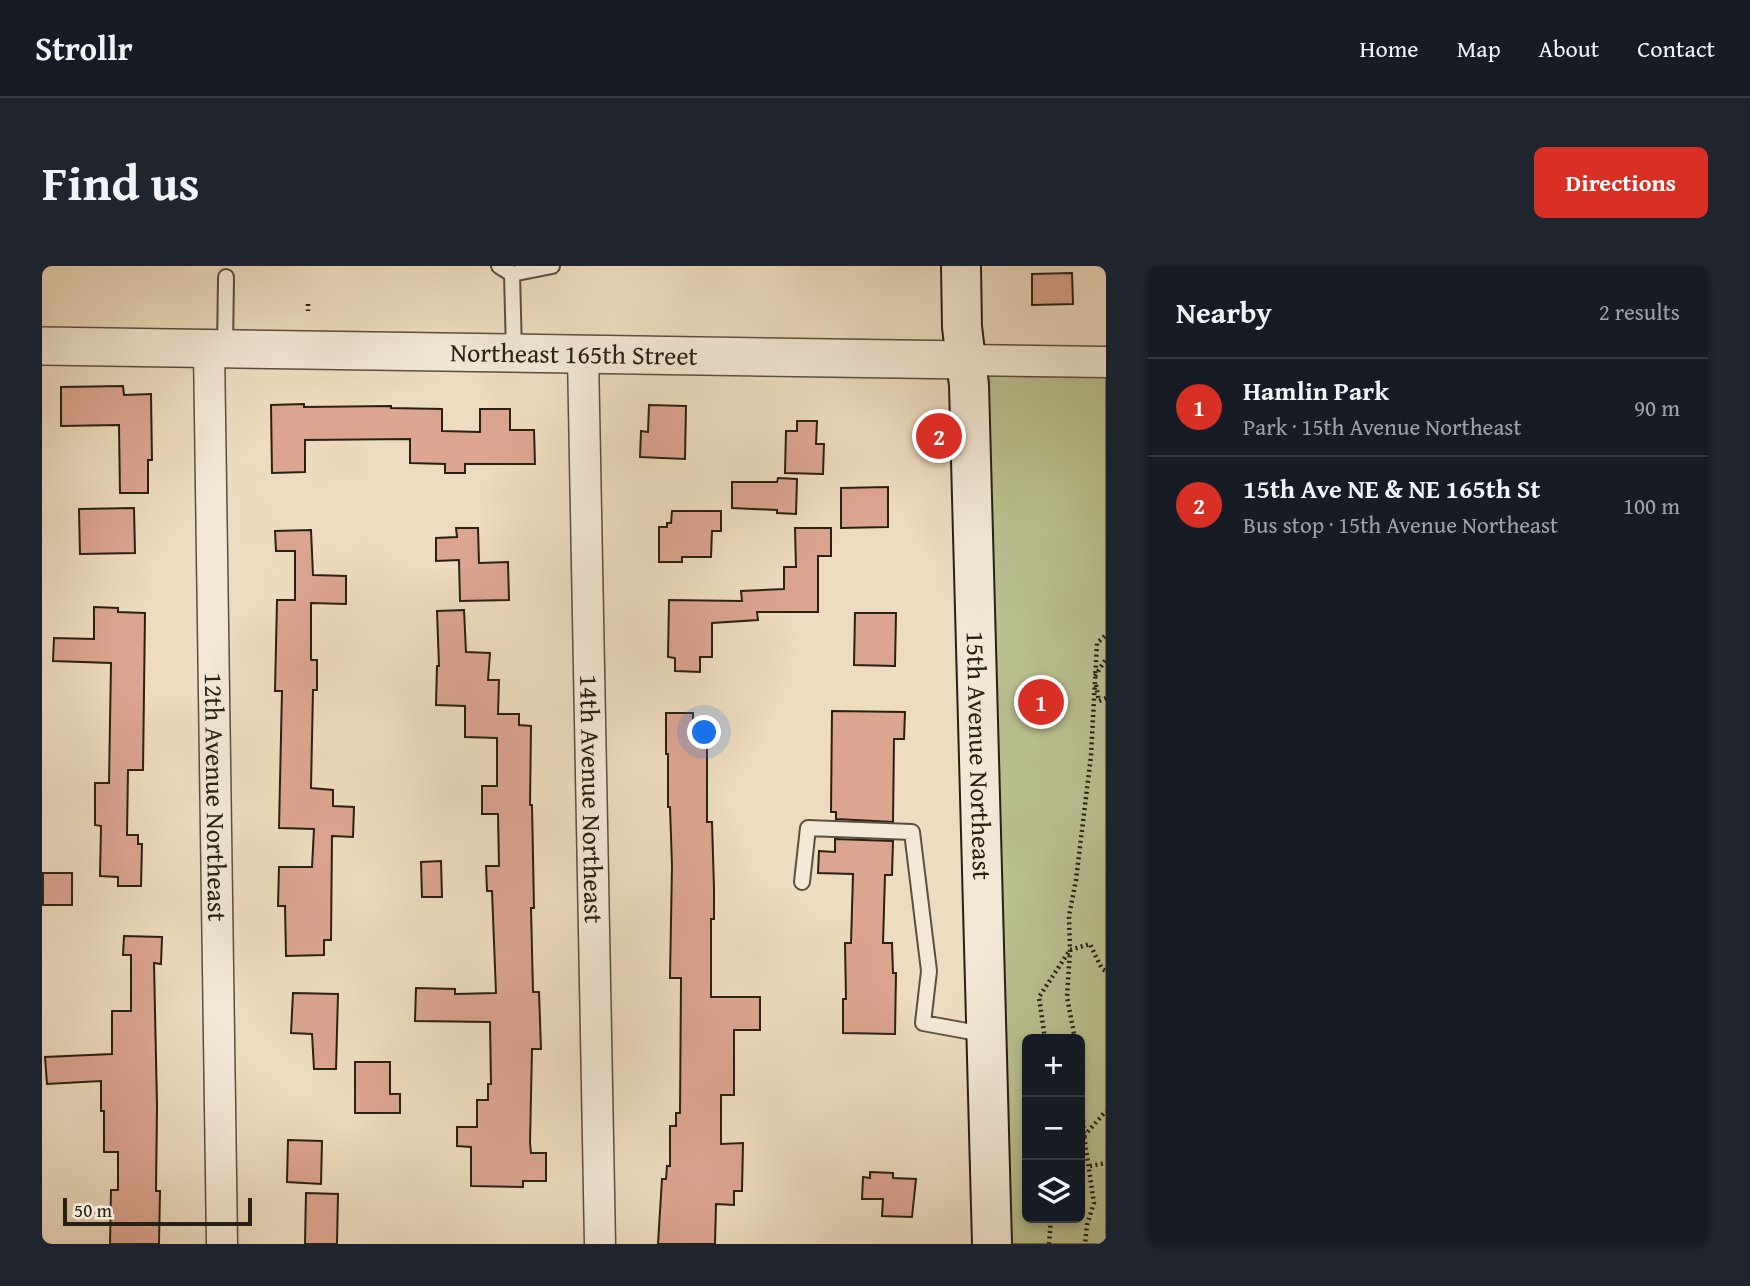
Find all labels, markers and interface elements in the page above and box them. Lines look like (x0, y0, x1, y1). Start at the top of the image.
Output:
text: Strollr (35, 24, 133, 72)
text: Home (1360, 31, 1419, 66)
text: Map (1457, 31, 1501, 66)
text: About (1539, 31, 1599, 66)
text: Contact (1637, 31, 1715, 66)
text: Find us (42, 146, 200, 218)
button: Directions (1534, 147, 1708, 218)
text: Nearby (1176, 290, 1272, 334)
text: 2 results (1599, 295, 1680, 328)
street label: Northeast 165th Street (450, 332, 698, 375)
text: Hamlin Park (1243, 371, 1389, 410)
text: 1 (1193, 391, 1205, 424)
text: 90 m (1634, 391, 1680, 424)
pin: 2 (916, 410, 962, 462)
text: Park · 15th Avenue Northeast (1243, 410, 1522, 443)
text: 15th Ave NE & NE 165th St (1243, 469, 1540, 508)
text: 2 (1193, 489, 1205, 522)
text: 100 m (1623, 489, 1680, 522)
text: Bus stop · 15th Avenue Northeast (1243, 508, 1558, 541)
street label: 15th Avenue Northeast (957, 630, 1002, 880)
street label: 12th Avenue Northeast (195, 672, 237, 922)
street label: 14th Avenue Northeast (570, 674, 614, 924)
pin: 1 (1018, 676, 1064, 728)
your location (687, 715, 721, 749)
map controls (1022, 1034, 1085, 1223)
button: + (1022, 1034, 1085, 1097)
button: − (1022, 1097, 1085, 1160)
button: layers (1022, 1160, 1085, 1223)
scale bar (63, 1195, 252, 1227)
text: 50 m (74, 1196, 112, 1224)

